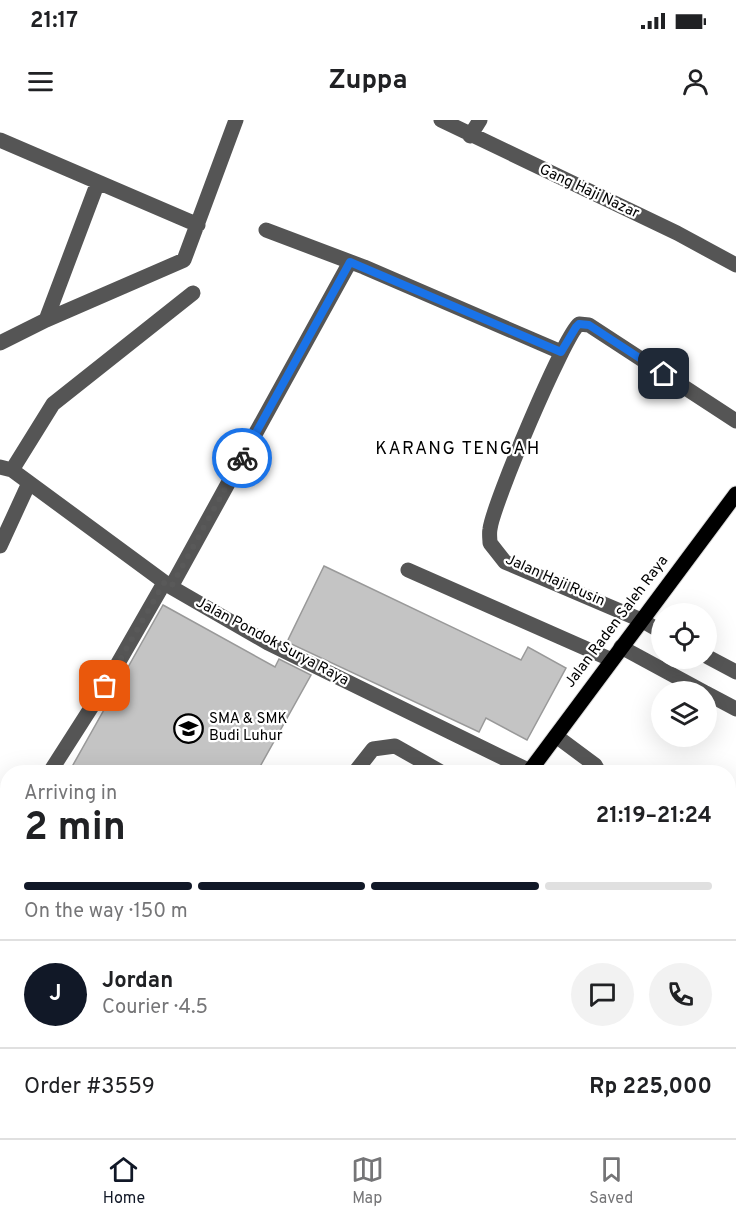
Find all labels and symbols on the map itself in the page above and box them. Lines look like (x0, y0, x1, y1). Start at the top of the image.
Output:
street label: Gang Haji Nazar (536, 161, 642, 224)
pin (638, 348, 689, 399)
courier (212, 428, 272, 488)
district label: KARANG TENGAH (375, 438, 541, 461)
street label: Jalan Haji Rusin (502, 551, 608, 611)
street label: Jalan Raden Saleh Raya (561, 552, 673, 692)
street label: Jalan Pondok Surya Raya (192, 594, 352, 690)
pin (79, 660, 130, 711)
place label: SMA & SMK Budi Luhur (209, 710, 288, 746)
school or university icon: SMA & SMK Budi Luhur (172, 712, 204, 744)

